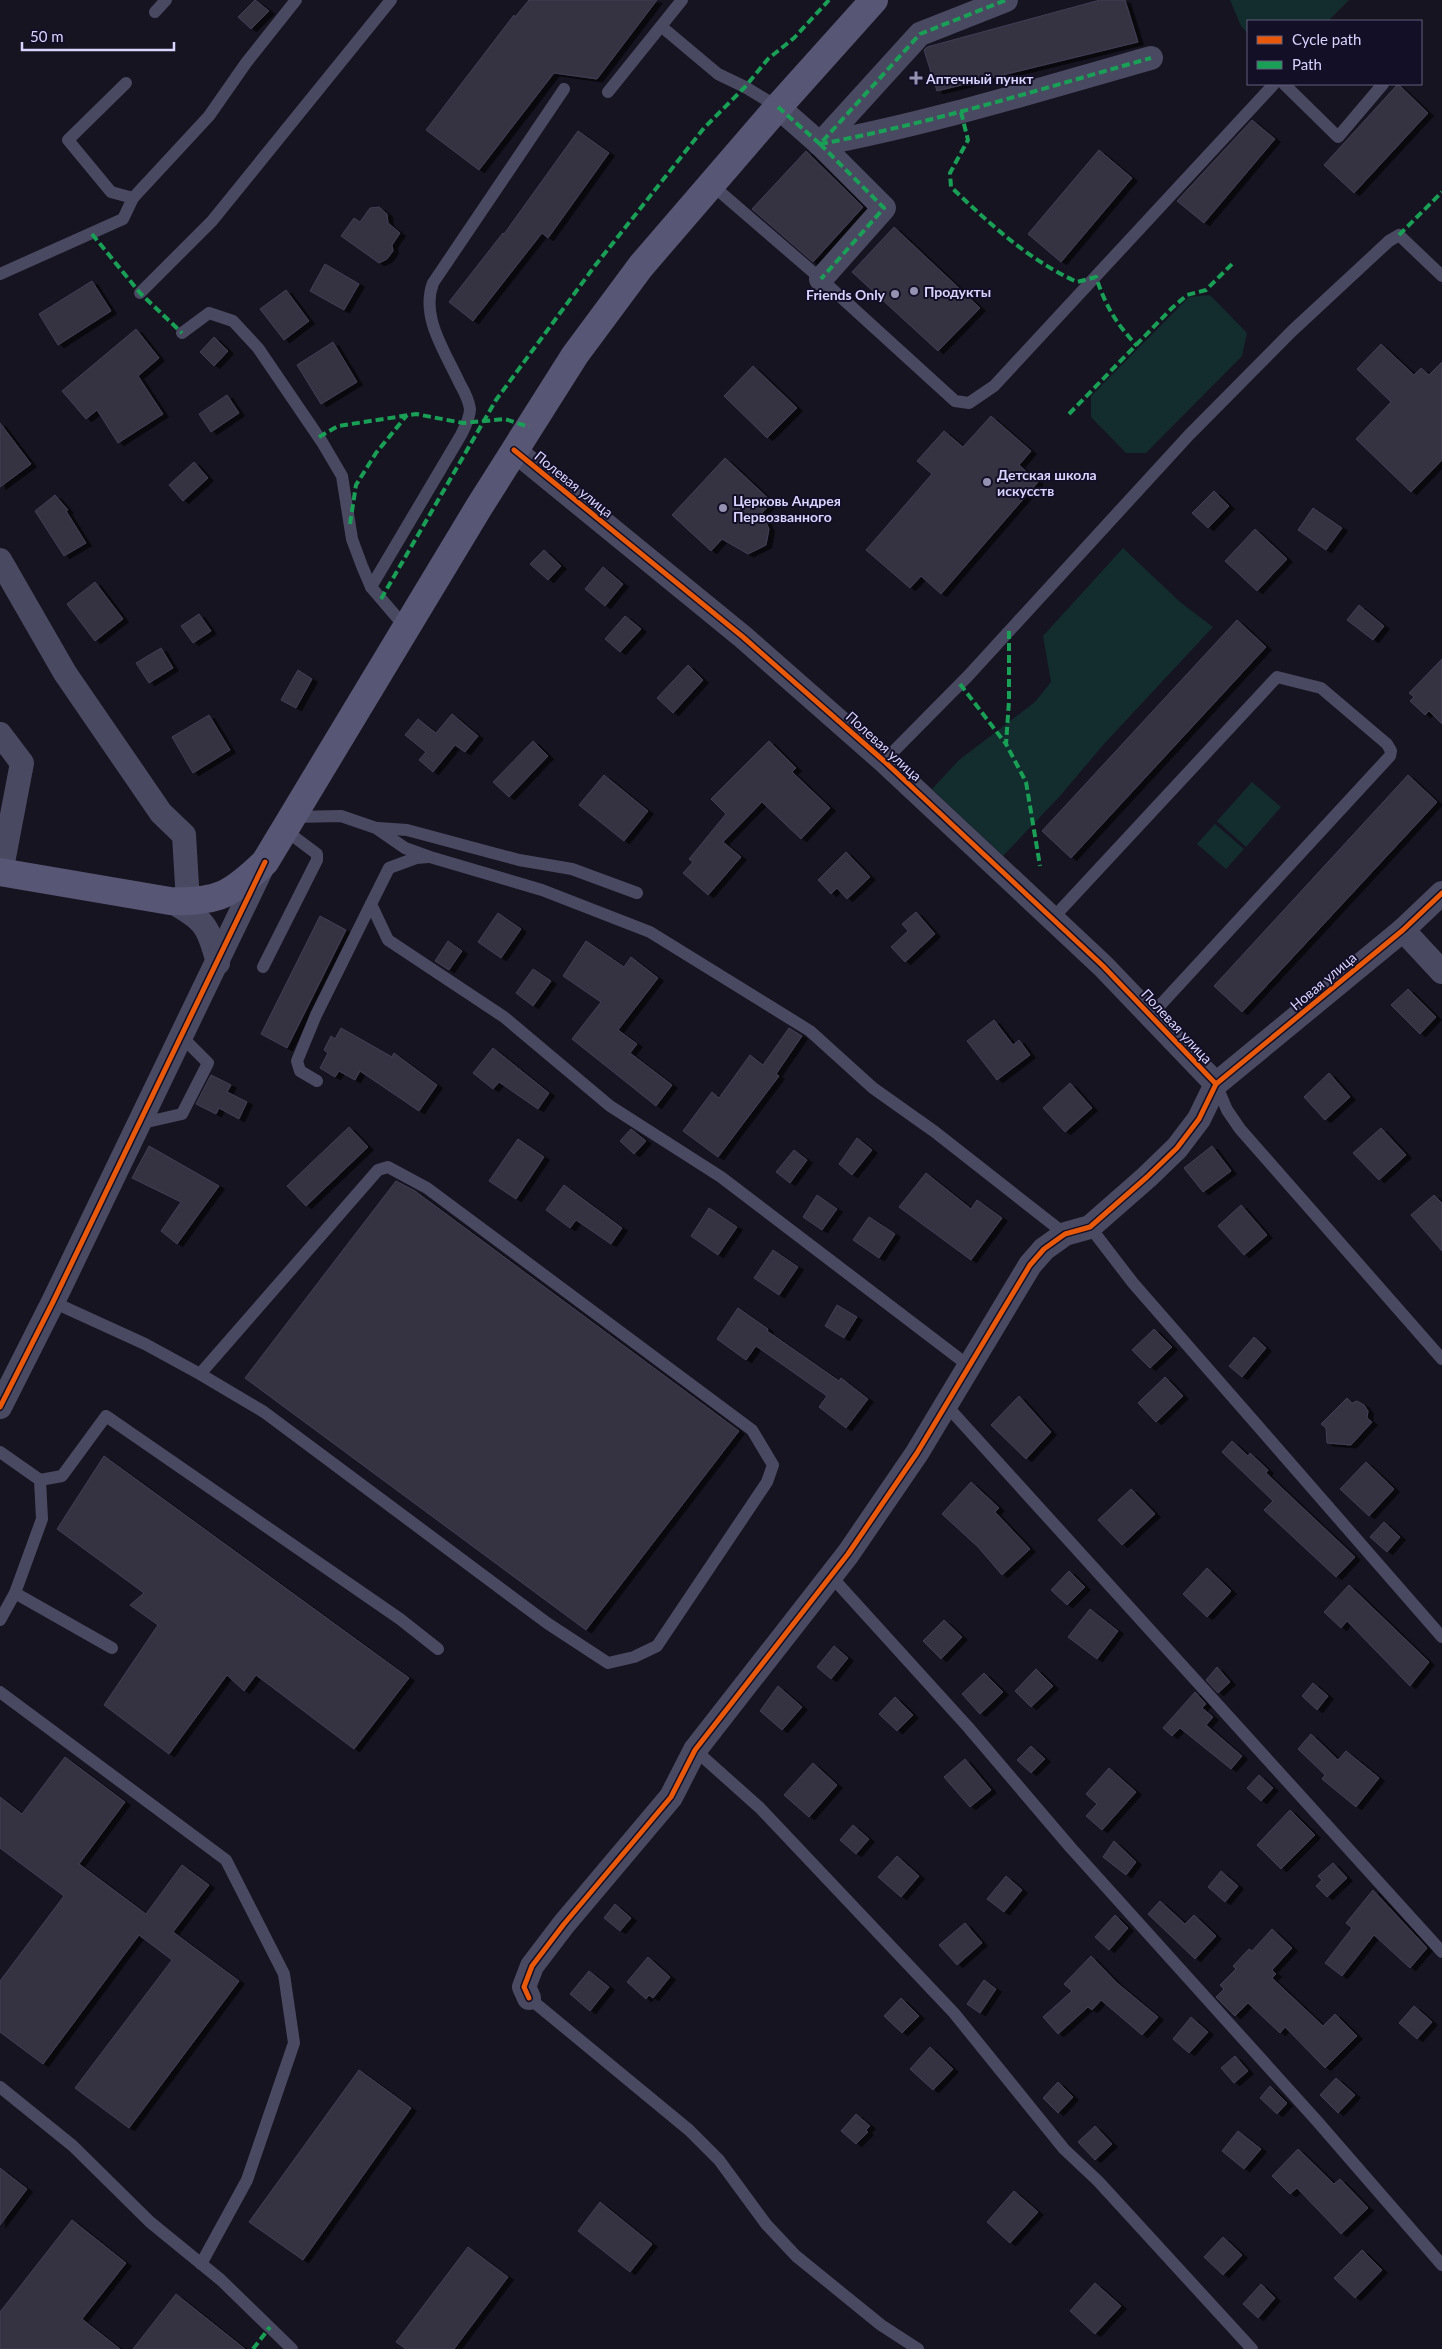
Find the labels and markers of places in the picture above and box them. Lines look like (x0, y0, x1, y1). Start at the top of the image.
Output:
place label: Аптечный пункт (925, 70, 1034, 87)
marker: Аптечный пункт (910, 72, 922, 84)
place label: Продукты (924, 283, 991, 300)
marker: Продукты (908, 285, 920, 297)
place label: Friends Only (806, 286, 886, 303)
marker: Friends Only (889, 288, 901, 300)
place label: Детская школа искусств (997, 466, 1097, 499)
marker: Детская школа искусств (981, 476, 993, 488)
place label: Церковь Андрея Первозванного (733, 492, 841, 525)
marker: Церковь Андрея Первозванного (717, 502, 729, 514)

